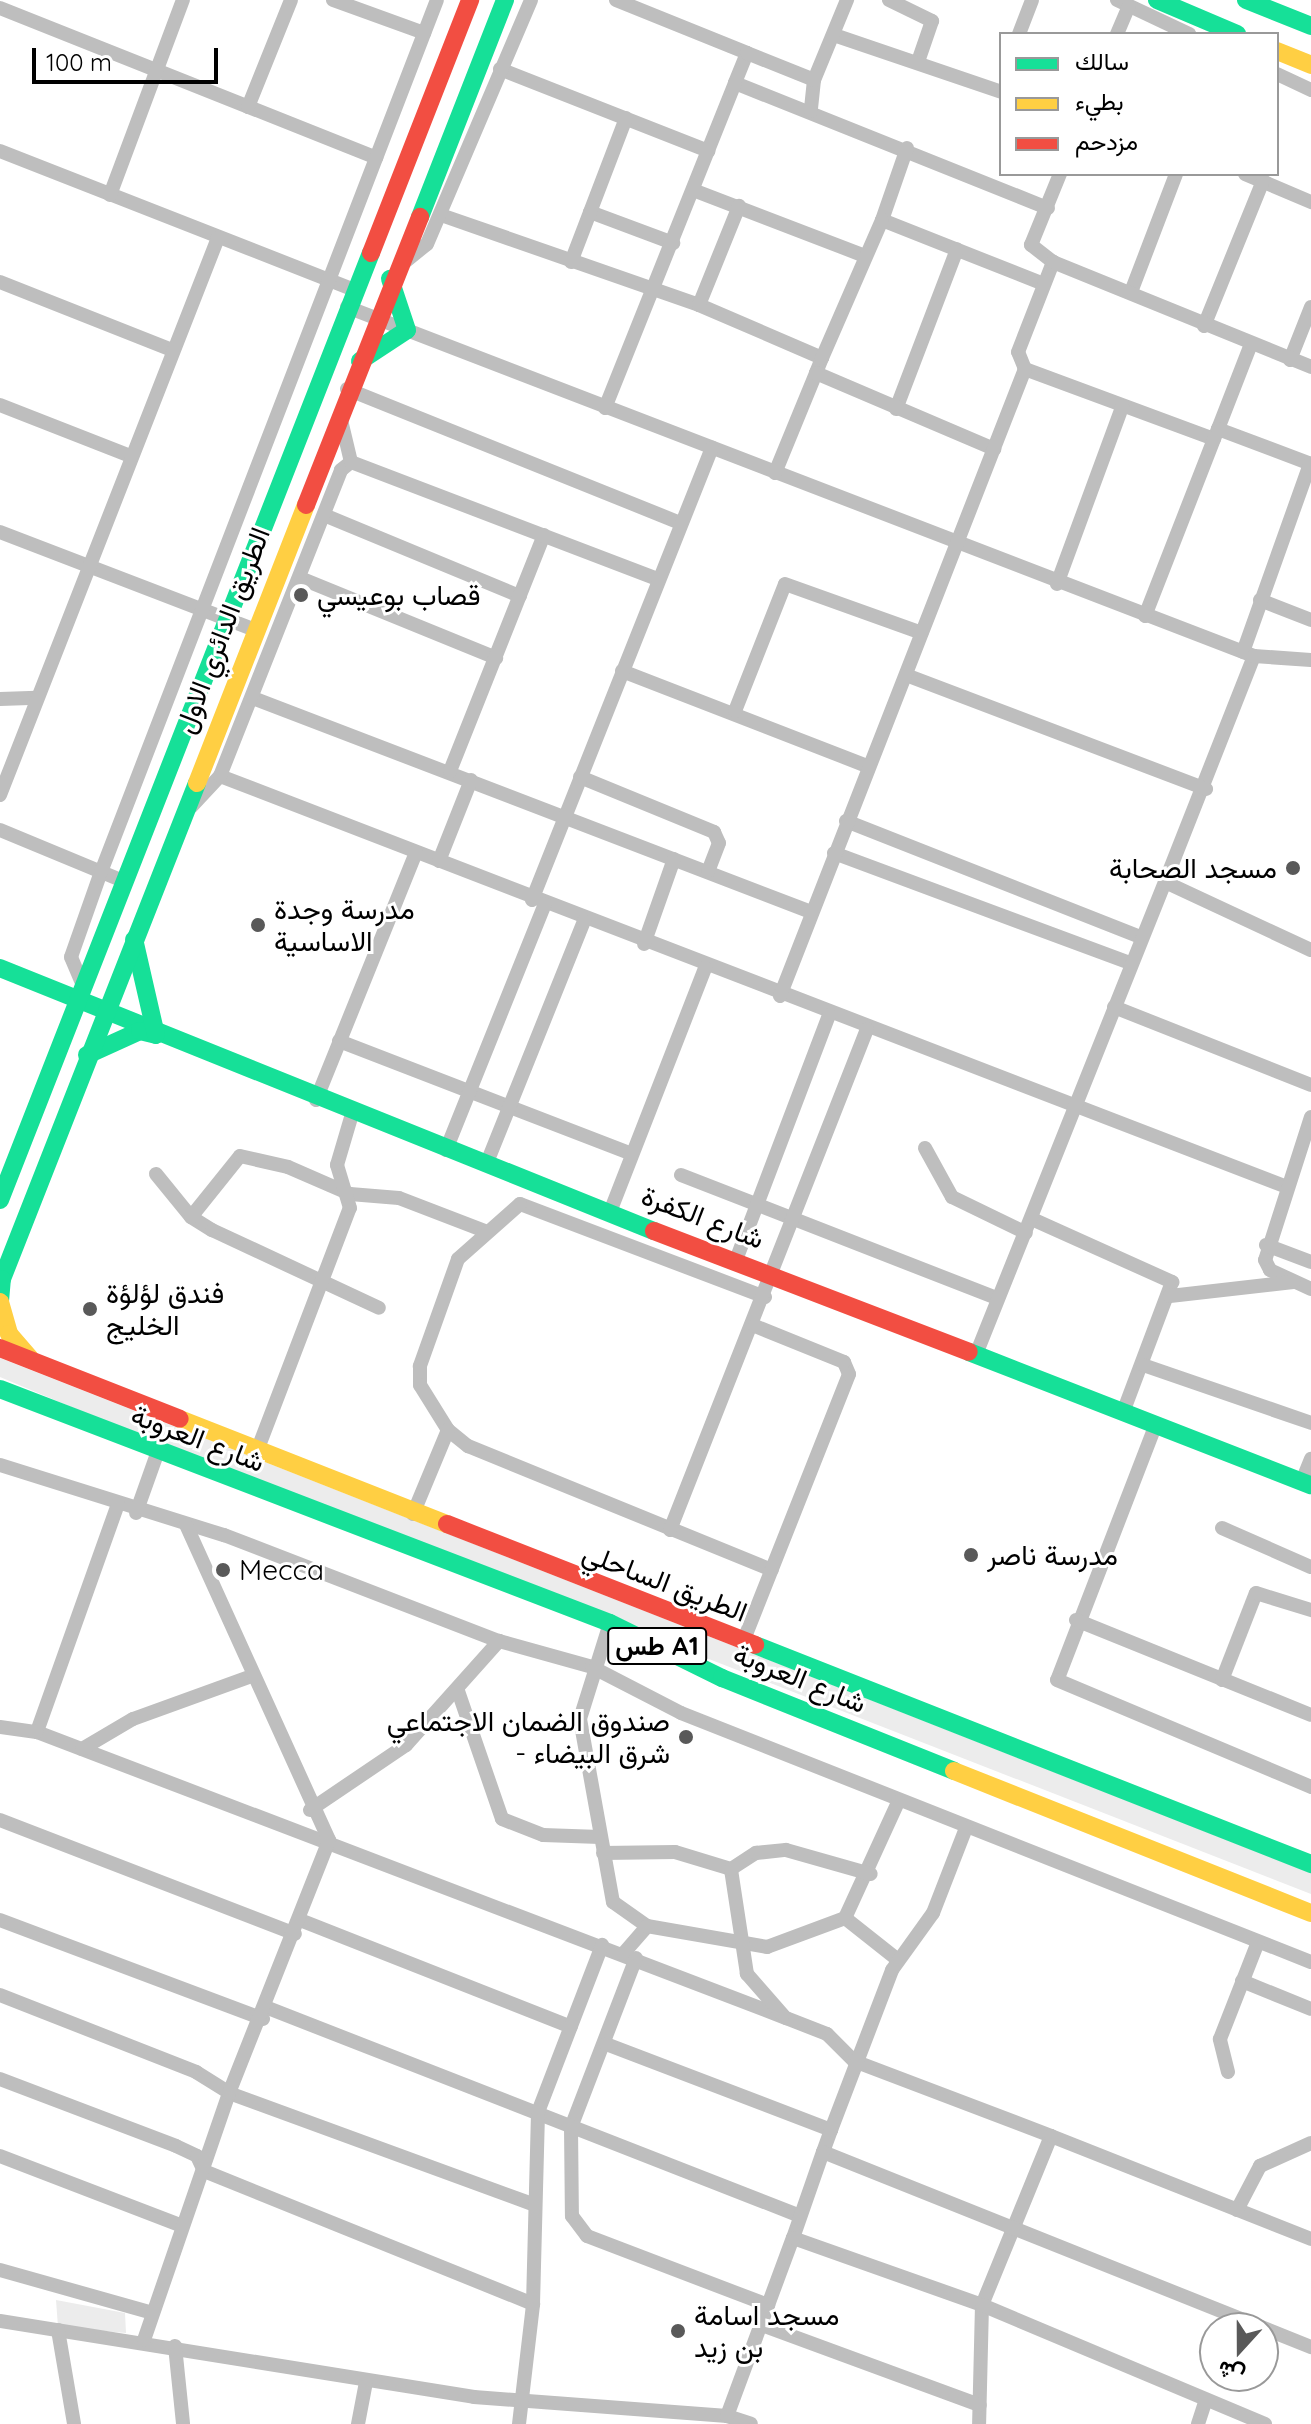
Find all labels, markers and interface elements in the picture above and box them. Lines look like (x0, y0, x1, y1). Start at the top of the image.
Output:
scale bar (36, 32, 222, 82)
legend (999, 32, 1279, 176)
text: سالك (1075, 46, 1129, 76)
text: 100 m (46, 47, 112, 77)
text: بطيء (1075, 86, 1124, 116)
text: مزدحم (1075, 126, 1138, 156)
street label: الطريق الدائري الاول (167, 522, 277, 738)
place label: قصاب بوعيسي (317, 578, 481, 612)
marker: قصاب بوعيسي (292, 586, 310, 604)
place label: مسجد الصحابة (1109, 851, 1277, 885)
marker: مسجد الصحابة (1284, 859, 1302, 877)
place label: مدرسة وجدة الاساسية (274, 892, 415, 958)
marker: مدرسة وجدة الاساسية (249, 916, 267, 934)
street label: شارع الكفرة (637, 1178, 769, 1256)
place label: فندق لؤلؤة الخليج (106, 1276, 224, 1342)
marker: فندق لؤلؤة الخليج (81, 1300, 99, 1318)
street label: شارع العروبة (127, 1397, 269, 1479)
street label: الطريق الساحلي (578, 1535, 752, 1629)
place label: مدرسة ناصر (987, 1538, 1118, 1572)
marker: مدرسة ناصر (962, 1546, 980, 1564)
place label: Mecca (239, 1553, 324, 1587)
marker: Mecca (214, 1561, 232, 1579)
road number: طس A1 (607, 1624, 707, 1668)
street label: شارع العروبة (729, 1636, 871, 1720)
place label: صندوق الضمان الاجتماعي - شرق البيضاء (387, 1704, 670, 1770)
marker: صندوق الضمان الاجتماعي - شرق البيضاء (677, 1728, 695, 1746)
place label: مسجد اسامة بن زيد (694, 2298, 840, 2364)
north arrow (1199, 2312, 1279, 2392)
marker: مسجد اسامة بن زيد (669, 2322, 687, 2340)
text: ش (1214, 2355, 1248, 2390)

